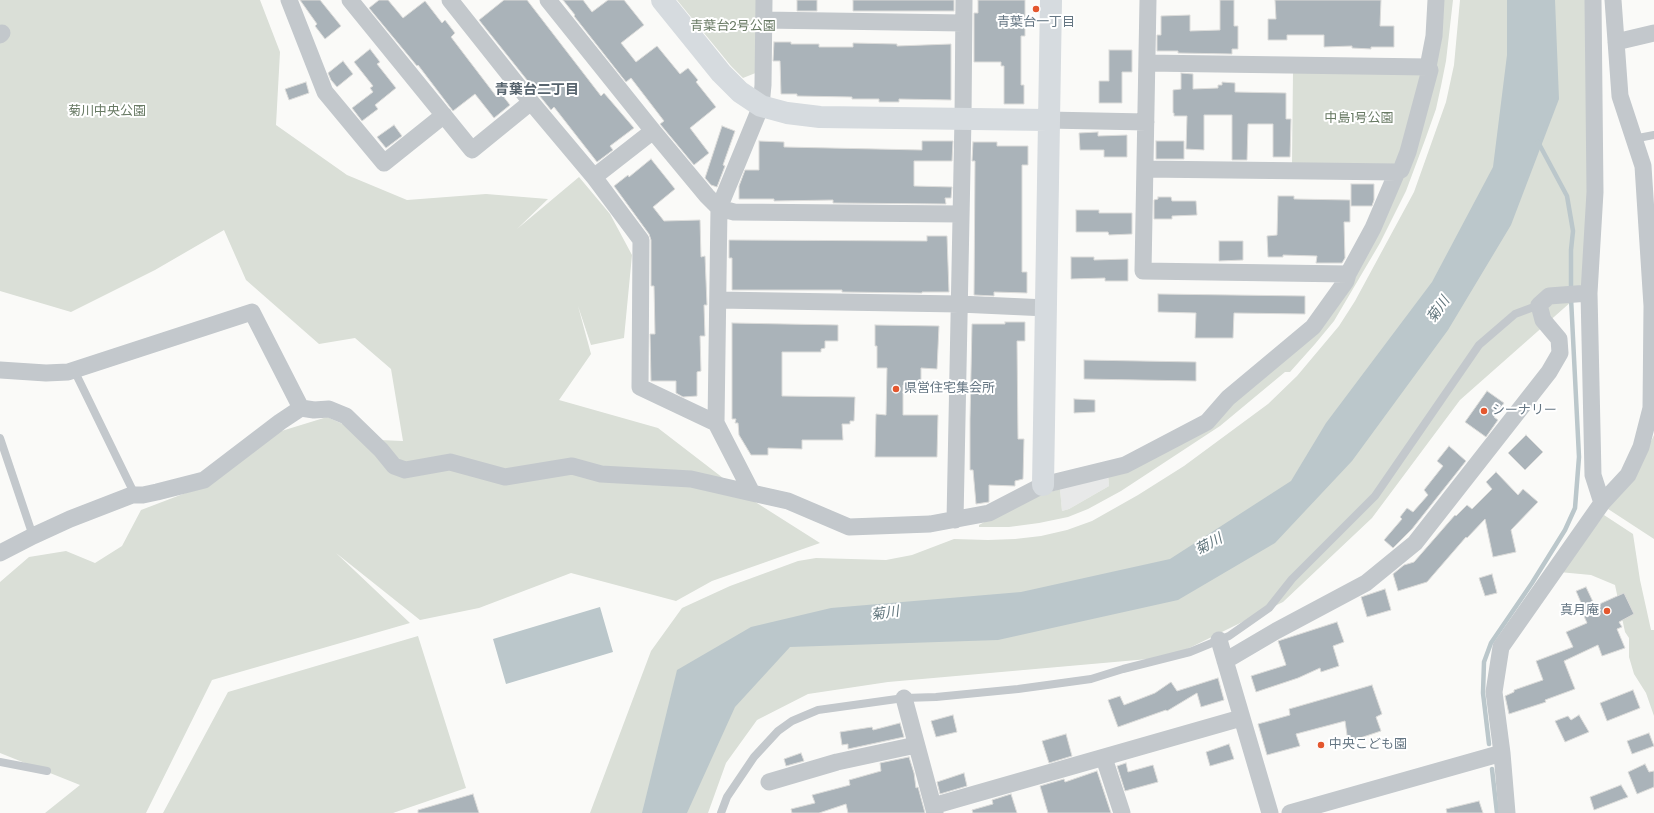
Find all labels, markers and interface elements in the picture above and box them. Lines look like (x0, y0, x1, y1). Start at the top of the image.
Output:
marker: 青葉台一丁目 (1031, 4, 1041, 14)
place label: 青葉台一丁目 (997, 15, 1075, 31)
park label: 青葉台2号公園 (690, 19, 776, 35)
district label: 青葉台二丁目 (495, 82, 579, 98)
park label: 菊川中央公園 (68, 104, 146, 120)
park label: 中島1号公園 (1324, 111, 1394, 127)
water label: 菊川 (1424, 294, 1454, 326)
place label: 県営住宅集会所 (904, 381, 995, 397)
marker: 県営住宅集会所 (891, 384, 901, 394)
place label: シーナリー (1492, 403, 1557, 419)
marker: シーナリー (1479, 406, 1489, 416)
water label: 菊川 (1193, 531, 1225, 559)
place label: 真月庵 (1560, 603, 1599, 619)
water label: 菊川 (870, 604, 900, 624)
marker: 真月庵 (1602, 606, 1612, 616)
place label: 中央こども園 (1329, 737, 1407, 753)
marker: 中央こども園 (1316, 740, 1326, 750)

